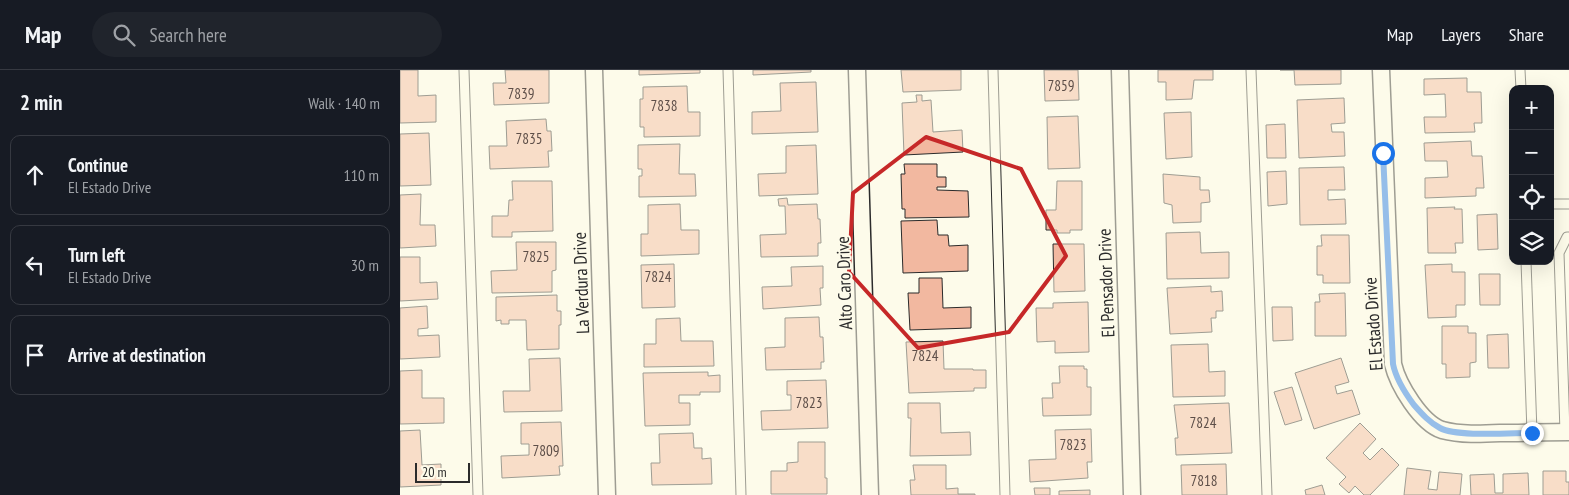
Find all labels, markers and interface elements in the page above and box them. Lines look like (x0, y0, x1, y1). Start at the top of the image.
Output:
search box (92, 12, 442, 57)
text: Map (25, 19, 62, 50)
icon: search (110, 21, 138, 49)
text: Search here (150, 23, 227, 47)
text: Map (1387, 23, 1413, 46)
text: Layers (1441, 23, 1481, 46)
text: Share (1509, 23, 1544, 46)
house number: 7859 (1047, 76, 1075, 95)
house number: 7839 (507, 84, 535, 103)
map controls (1509, 85, 1554, 265)
button: + (1509, 85, 1554, 130)
text: 2 min (20, 89, 62, 116)
text: Walk · 140 m (308, 93, 380, 113)
house number: 7838 (650, 96, 678, 115)
house number: 7835 (515, 129, 543, 148)
button: − (1509, 130, 1554, 175)
route start (1372, 142, 1395, 165)
text: Continue (68, 153, 128, 177)
icon: ahead (21, 161, 49, 189)
text: 110 m (344, 165, 379, 185)
button: locate (1509, 175, 1554, 220)
text: El Estado Drive (68, 177, 151, 197)
button: layers (1509, 220, 1554, 265)
street label: El Pensador Drive (1093, 228, 1119, 338)
street label: La Verdura Drive (568, 232, 594, 334)
street label: Alto Caro Drive (831, 236, 857, 330)
text: Turn left (68, 243, 125, 267)
house number: 7825 (522, 247, 550, 266)
icon: left (21, 251, 49, 279)
text: 30 m (351, 255, 379, 275)
text: El Estado Drive (68, 267, 151, 287)
house number: 7824 (644, 267, 672, 286)
street label: El Estado Drive (1358, 276, 1388, 372)
icon: arrive (21, 341, 49, 369)
text: Arrive at destination (68, 343, 206, 367)
house number: 7824 (911, 346, 939, 365)
house number: 7823 (795, 393, 823, 412)
house number: 7824 (1189, 413, 1217, 432)
route end (1521, 422, 1544, 445)
house number: 7823 (1059, 435, 1087, 454)
house number: 7809 (532, 441, 560, 460)
scale bar (415, 460, 470, 483)
text: 20 m (422, 463, 447, 481)
house number: 7818 (1190, 471, 1218, 490)

